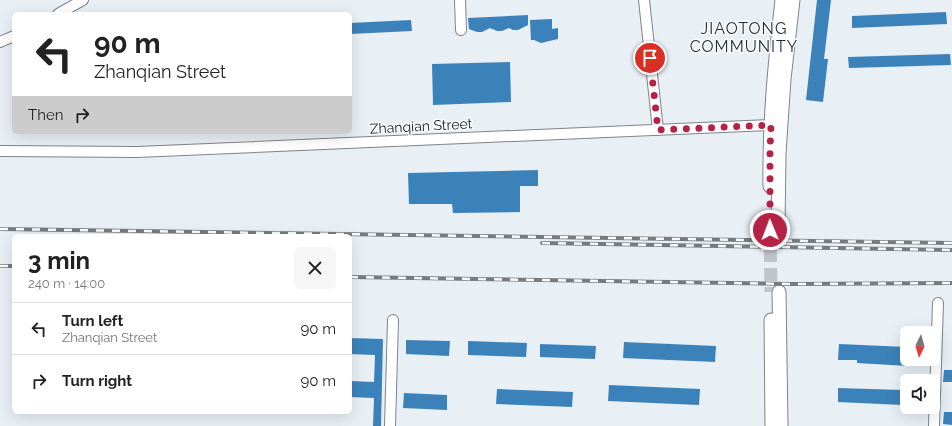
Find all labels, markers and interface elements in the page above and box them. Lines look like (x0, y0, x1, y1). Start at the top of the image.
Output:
district label: JIAOTONG COMMUNITY (690, 19, 798, 56)
text: 90 m (94, 27, 160, 60)
icon: left (28, 28, 80, 80)
pin (633, 41, 667, 75)
icon: arrive (639, 47, 661, 69)
text: Zhanqian Street (94, 61, 226, 82)
icon: right (71, 104, 93, 126)
text: Then (28, 106, 63, 124)
street label: Zhanqian Street (369, 115, 473, 137)
position arrow (749, 209, 791, 251)
text: 3 min (28, 246, 90, 275)
button: close (294, 247, 336, 289)
text: 240 m · 14:00 (28, 276, 105, 291)
text: Turn left (62, 312, 123, 330)
icon: left (28, 318, 50, 340)
text: 90 m (300, 320, 336, 338)
north arrow (900, 326, 940, 366)
map controls (900, 326, 940, 414)
text: Zhanqian Street (62, 330, 157, 345)
icon: right (28, 370, 50, 392)
text: Turn right (62, 372, 132, 390)
text: 90 m (300, 372, 336, 390)
button: sound (900, 374, 940, 414)

